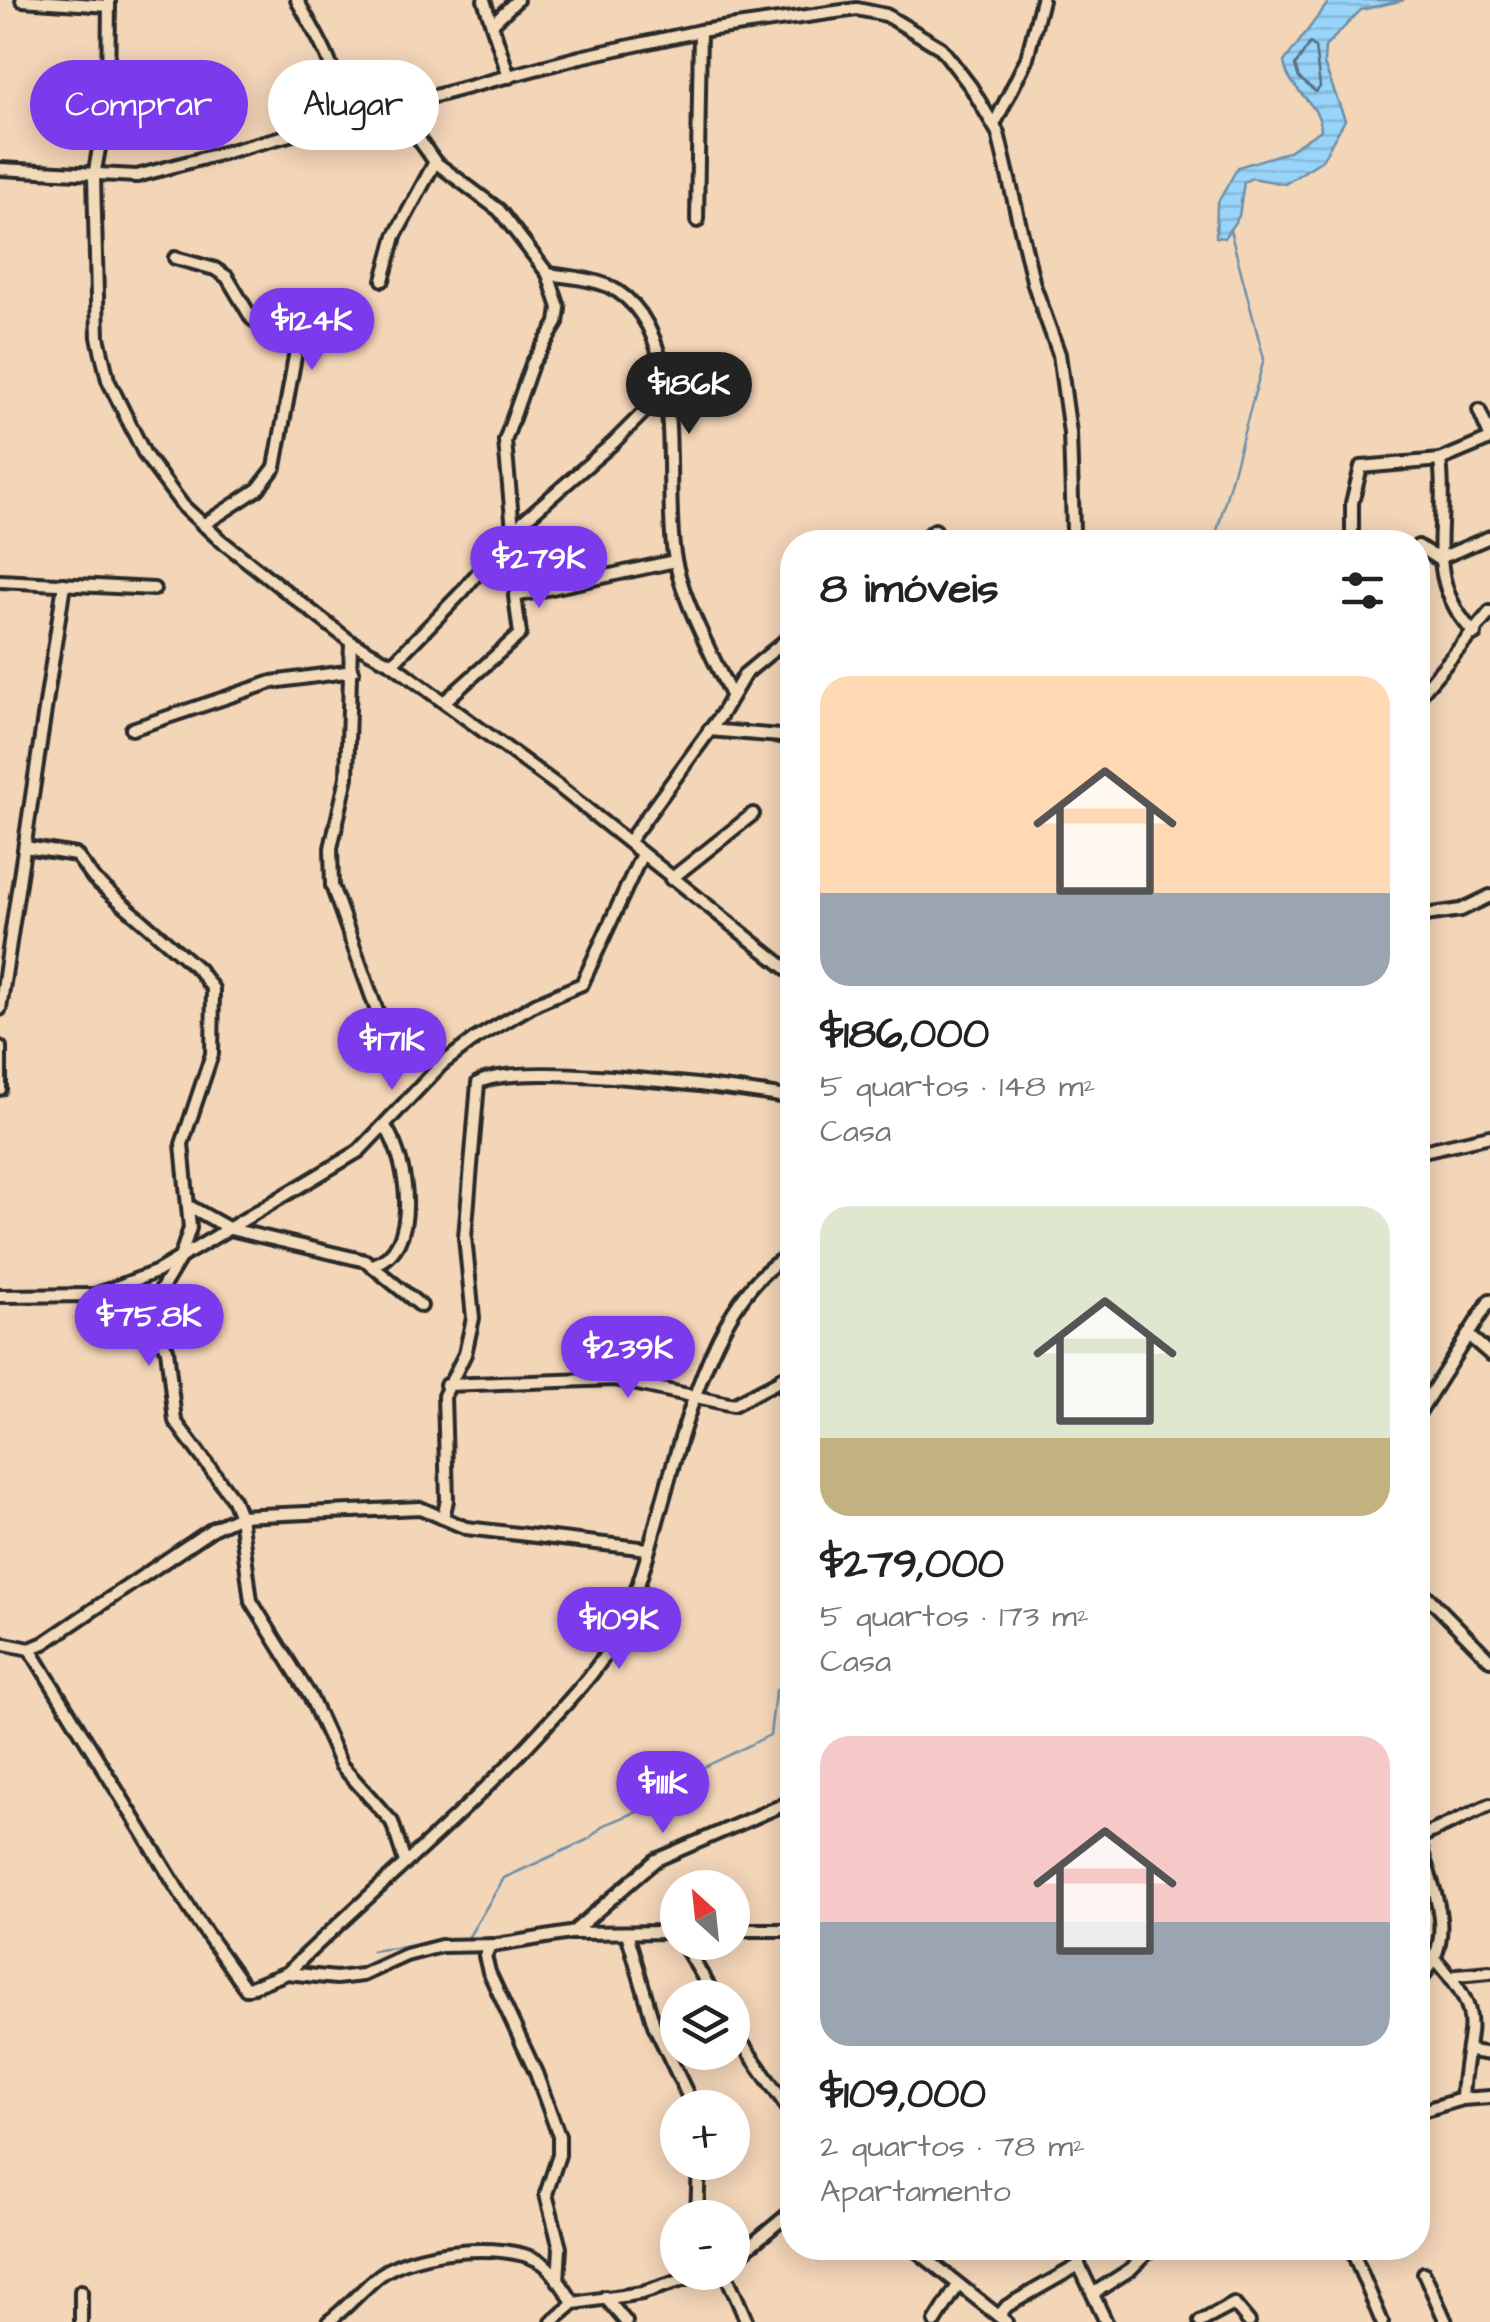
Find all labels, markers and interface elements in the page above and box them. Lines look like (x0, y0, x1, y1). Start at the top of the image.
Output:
chip: Comprar (30, 60, 248, 150)
chip: Alugar (268, 60, 439, 150)
pin: $124K (242, 288, 382, 373)
text: $124K (271, 298, 353, 343)
pin: $186K (619, 352, 759, 437)
text: $186K (648, 362, 730, 407)
pin: $279K (469, 526, 609, 611)
text: $279K (492, 536, 586, 581)
text: 8 imóveis (820, 561, 999, 619)
icon: filters (1335, 563, 1390, 618)
icon: home (1015, 741, 1195, 921)
text: $186,000 (820, 1006, 989, 1064)
pin: $171K (322, 1008, 462, 1093)
text: $171K (359, 1018, 425, 1063)
text: 5 quartos · 148 m² (820, 1064, 1096, 1109)
text: Casa (820, 1109, 891, 1154)
icon: home (1015, 1271, 1195, 1451)
pin: $75.8K (68, 1284, 230, 1369)
text: $75.8K (97, 1294, 201, 1339)
pin: $239K (558, 1316, 698, 1401)
text: $239K (583, 1326, 673, 1371)
text: $279,000 (820, 1536, 1004, 1594)
pin: $109K (549, 1587, 689, 1672)
text: 5 quartos · 173 m² (820, 1594, 1089, 1639)
text: $109K (579, 1597, 659, 1642)
text: Casa (820, 1639, 891, 1684)
pin: $111K (593, 1751, 733, 1836)
text: $111K (638, 1761, 688, 1806)
icon: home (1015, 1801, 1195, 1981)
north arrow (660, 1870, 750, 1960)
map controls (660, 1870, 750, 2290)
button: layers (660, 1980, 750, 2070)
text: $109,000 (820, 2066, 986, 2124)
button: + (660, 2090, 750, 2180)
text: 2 quartos · 78 m² (820, 2124, 1085, 2169)
text: Apartamento (820, 2169, 1011, 2214)
button: − (660, 2200, 750, 2290)

